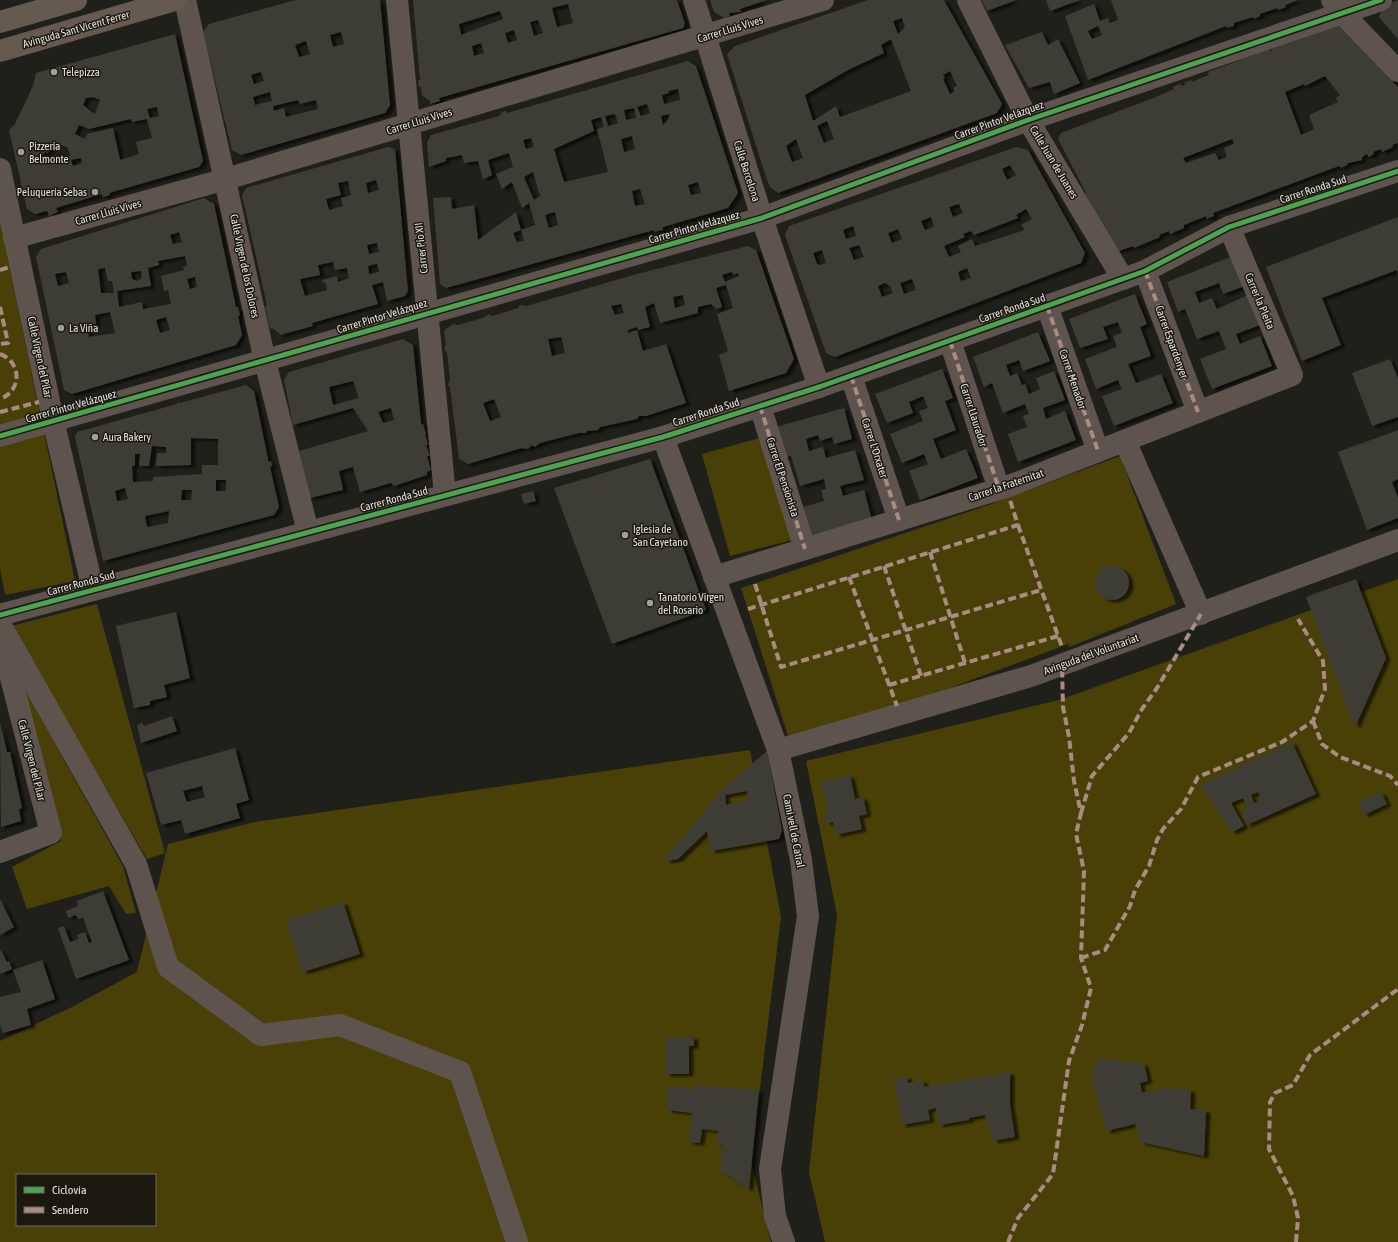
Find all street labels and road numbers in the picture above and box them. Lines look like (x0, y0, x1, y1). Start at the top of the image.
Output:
street label: Avinguda Sant Vicent Ferrer (21, 8, 131, 50)
street label: Carrer Lluis Vives (696, 13, 764, 45)
street label: Carrer Pintor Velázquez (953, 98, 1045, 142)
street label: Carrer Lluis Vives (385, 105, 453, 137)
street label: Calle Juan de Juanes (1027, 123, 1081, 201)
street label: Calle Barcelona (732, 139, 762, 203)
street label: Carrer Ronda Sud (1278, 173, 1348, 205)
street label: Carrer Lluis Vives (74, 197, 142, 227)
street label: Carrer Pintor Velázquez (647, 208, 741, 246)
street label: Calle Virgen de los Dolores (228, 213, 262, 319)
street label: Carrer Pío XII (412, 222, 430, 274)
street label: Carrer la Pleita (1243, 271, 1277, 331)
street label: Carrer Ronda Sud (977, 291, 1047, 325)
street label: Carrer Pintor Velázquez (335, 297, 429, 335)
street label: Carrer Espardenyer (1153, 304, 1191, 381)
street label: Calle Virgen del Pilar (25, 315, 55, 400)
street label: Carrer Menador (1057, 347, 1089, 411)
street label: Carrer Llaurador (958, 382, 990, 449)
street label: Carrer Pintor Velázquez (24, 387, 118, 425)
street label: Carrer Ronda Sud (671, 396, 741, 428)
street label: Carrer L'Orxater (860, 416, 891, 480)
street label: Carrer El Pensionista (765, 436, 801, 518)
street label: Carrer la Fraternitat (967, 466, 1045, 504)
street label: Carrer Ronda Sud (359, 484, 429, 514)
street label: Carrer Ronda Sud (46, 568, 116, 598)
street label: Avinguda del Voluntariat (1042, 631, 1140, 677)
street label: Calle Virgen del Pilar (16, 718, 48, 802)
street label: Camí vell de Catral (781, 793, 807, 869)

